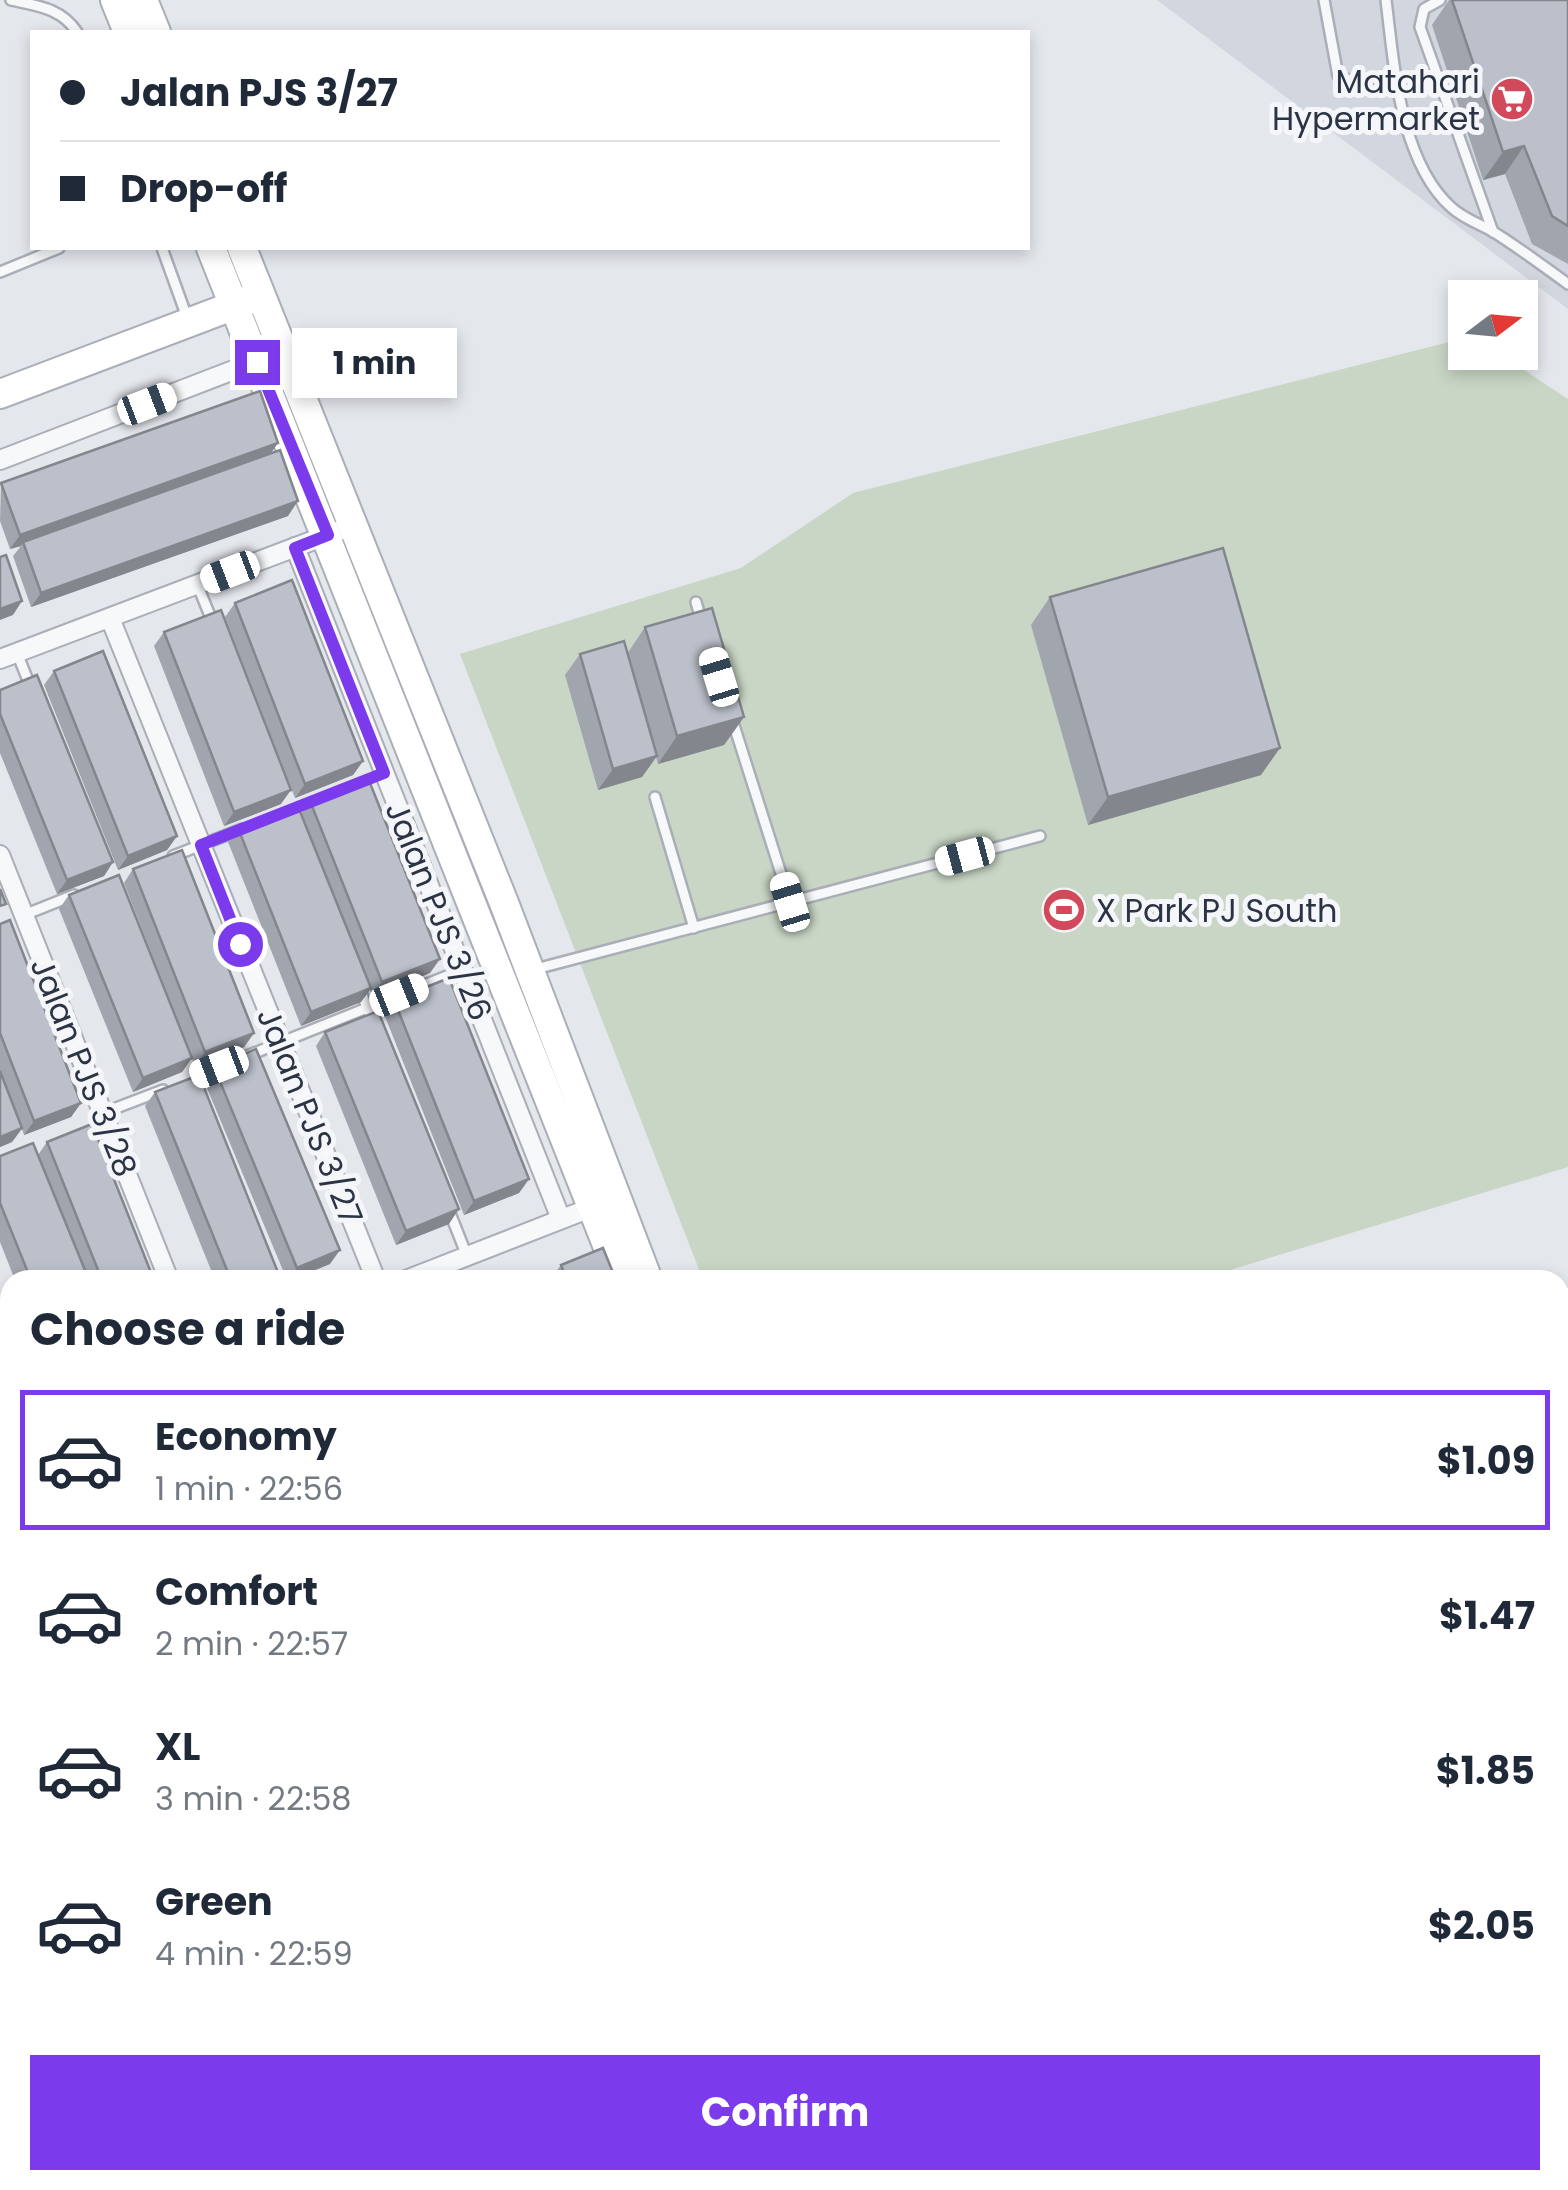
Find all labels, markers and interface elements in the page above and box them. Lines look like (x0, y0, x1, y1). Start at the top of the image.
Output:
place label: Matahari Hypermarket (1272, 59, 1480, 141)
text: Jalan PJS 3/27 (120, 66, 398, 119)
supermarket icon: Matahari Hypermarket (1489, 76, 1535, 122)
text: Drop-off (120, 162, 288, 215)
north arrow (1448, 280, 1538, 370)
map controls (1448, 280, 1538, 370)
callout: 1 min (292, 327, 457, 397)
route end (235, 340, 280, 385)
text: 1 min (333, 340, 416, 385)
car (114, 379, 180, 429)
car (197, 547, 263, 597)
car (696, 644, 742, 710)
street label: Jalan PJS 3/26 (375, 795, 503, 1027)
car (932, 834, 998, 878)
car (767, 869, 813, 935)
sports icon: X Park PJ South (1041, 887, 1087, 933)
place label: X Park PJ South (1096, 888, 1337, 933)
route start (218, 922, 263, 967)
street label: Jalan PJS 3/28 (20, 951, 148, 1183)
car (366, 970, 432, 1020)
street label: Jalan PJS 3/27 (246, 1001, 374, 1231)
car (186, 1042, 252, 1092)
text: Choose a ride (30, 1298, 345, 1361)
text: Economy (155, 1410, 337, 1463)
icon: car (35, 1415, 125, 1505)
text: $1.09 (1437, 1434, 1535, 1487)
text: 1 min · 22:56 (155, 1466, 343, 1511)
text: Comfort (155, 1565, 318, 1618)
icon: car (35, 1570, 125, 1660)
text: $1.47 (1439, 1589, 1535, 1642)
text: 2 min · 22:57 (155, 1621, 348, 1666)
text: XL (155, 1720, 200, 1773)
icon: car (35, 1725, 125, 1815)
text: $1.85 (1436, 1744, 1535, 1797)
text: 3 min · 22:58 (155, 1776, 351, 1821)
text: Green (155, 1875, 273, 1928)
icon: car (35, 1880, 125, 1970)
text: $2.05 (1428, 1899, 1535, 1952)
text: 4 min · 22:59 (155, 1931, 353, 1976)
button: Confirm (30, 2055, 1540, 2170)

